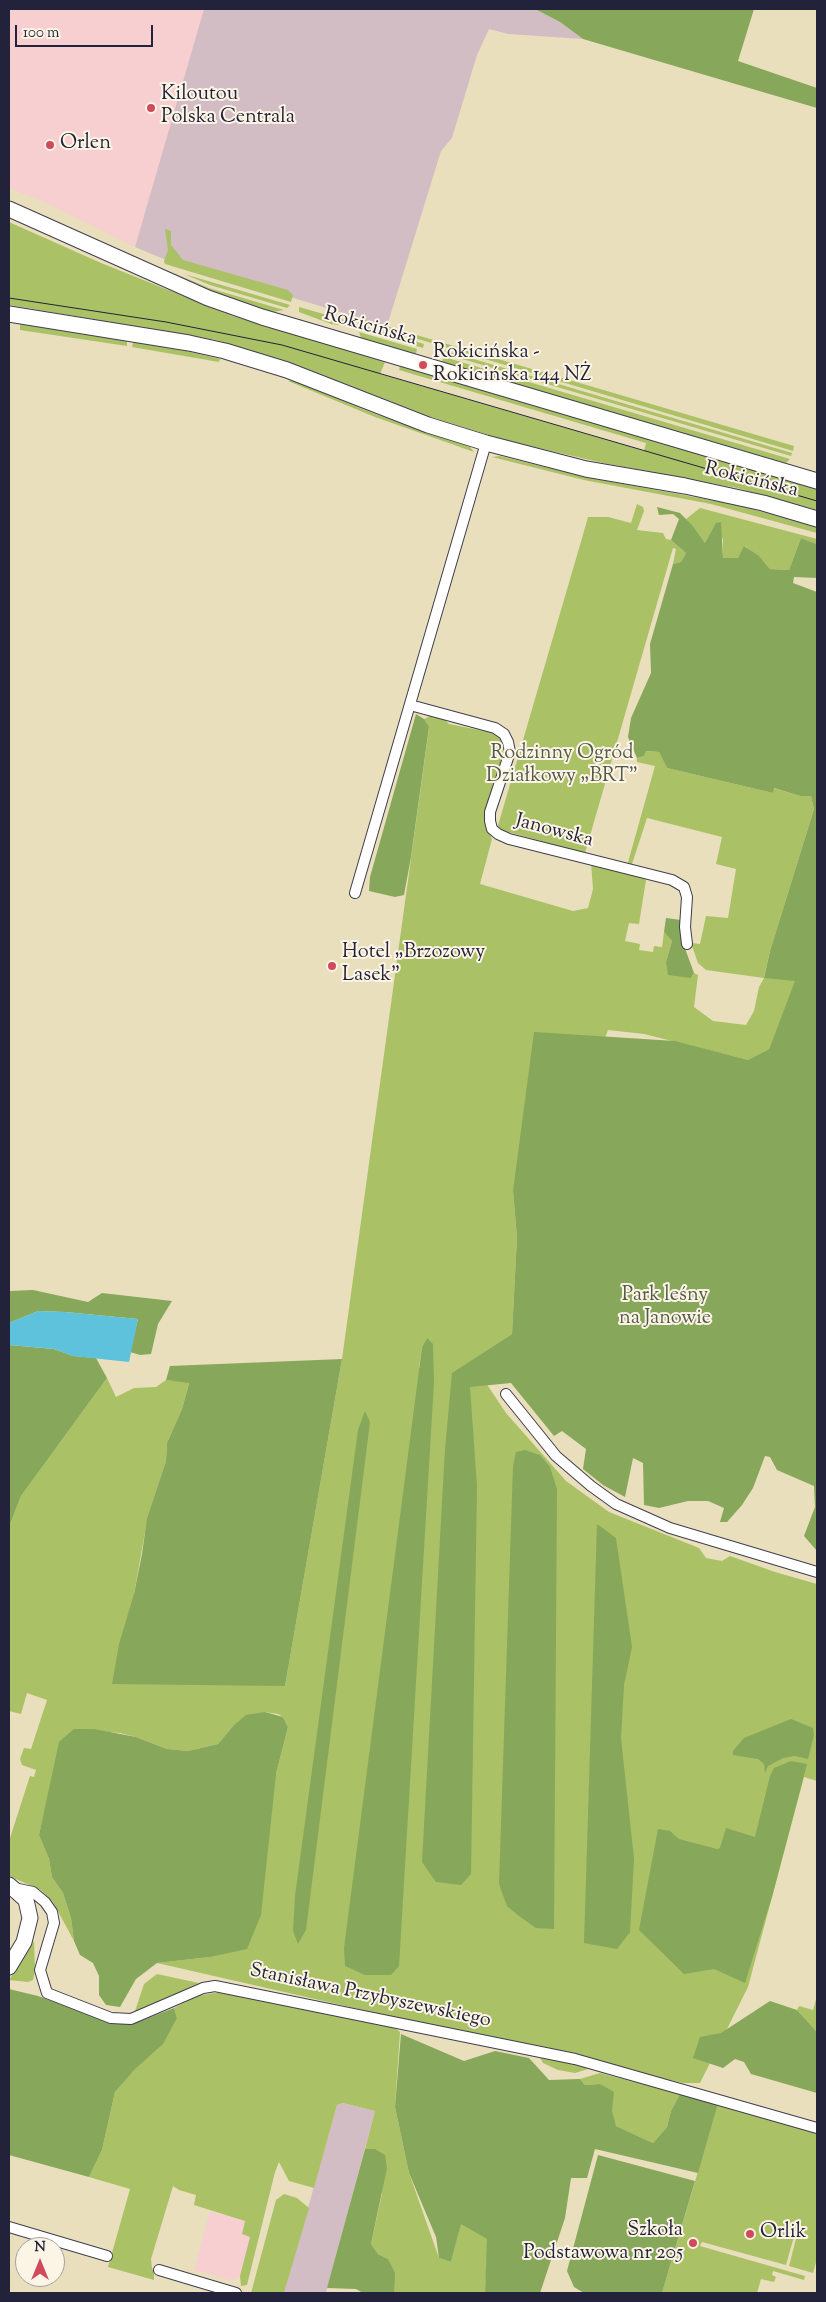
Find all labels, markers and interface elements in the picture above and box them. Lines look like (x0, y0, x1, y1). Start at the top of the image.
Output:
scale bar (18, 15, 155, 47)
text: 100 m (23, 23, 59, 44)
place label: Kiloutou Polska Centrala (161, 84, 295, 131)
marker: Kiloutou Polska Centrala (145, 102, 157, 114)
place label: Orlen (60, 133, 111, 157)
marker: Orlen (44, 139, 56, 151)
street label: Rokicińska (321, 303, 419, 353)
place label: Rokicińska - Rokicińska 144 NŻ (433, 342, 591, 389)
marker: Rokicińska - Rokicińska 144 NŻ (417, 359, 429, 371)
street label: Rokicińska (702, 458, 800, 504)
park label: Rodzinny Ogród Działkowy „BRT” (486, 743, 638, 790)
street label: Janowska (512, 810, 596, 854)
place label: Hotel „Brzozowy Lasek” (342, 942, 485, 989)
marker: Hotel „Brzozowy Lasek” (326, 960, 338, 972)
park label: Park leśny na Janowie (619, 1285, 711, 1332)
street label: Stanisława Przybyszewskiego (247, 1960, 493, 2034)
place label: Szkoła Podstawowa nr 205 (523, 2220, 683, 2267)
place label: Orlik (760, 2222, 807, 2246)
marker: Orlik (744, 2228, 756, 2240)
north arrow (15, 2237, 65, 2287)
marker: Szkoła Podstawowa nr 205 (687, 2237, 699, 2249)
text: N (34, 2238, 46, 2258)

